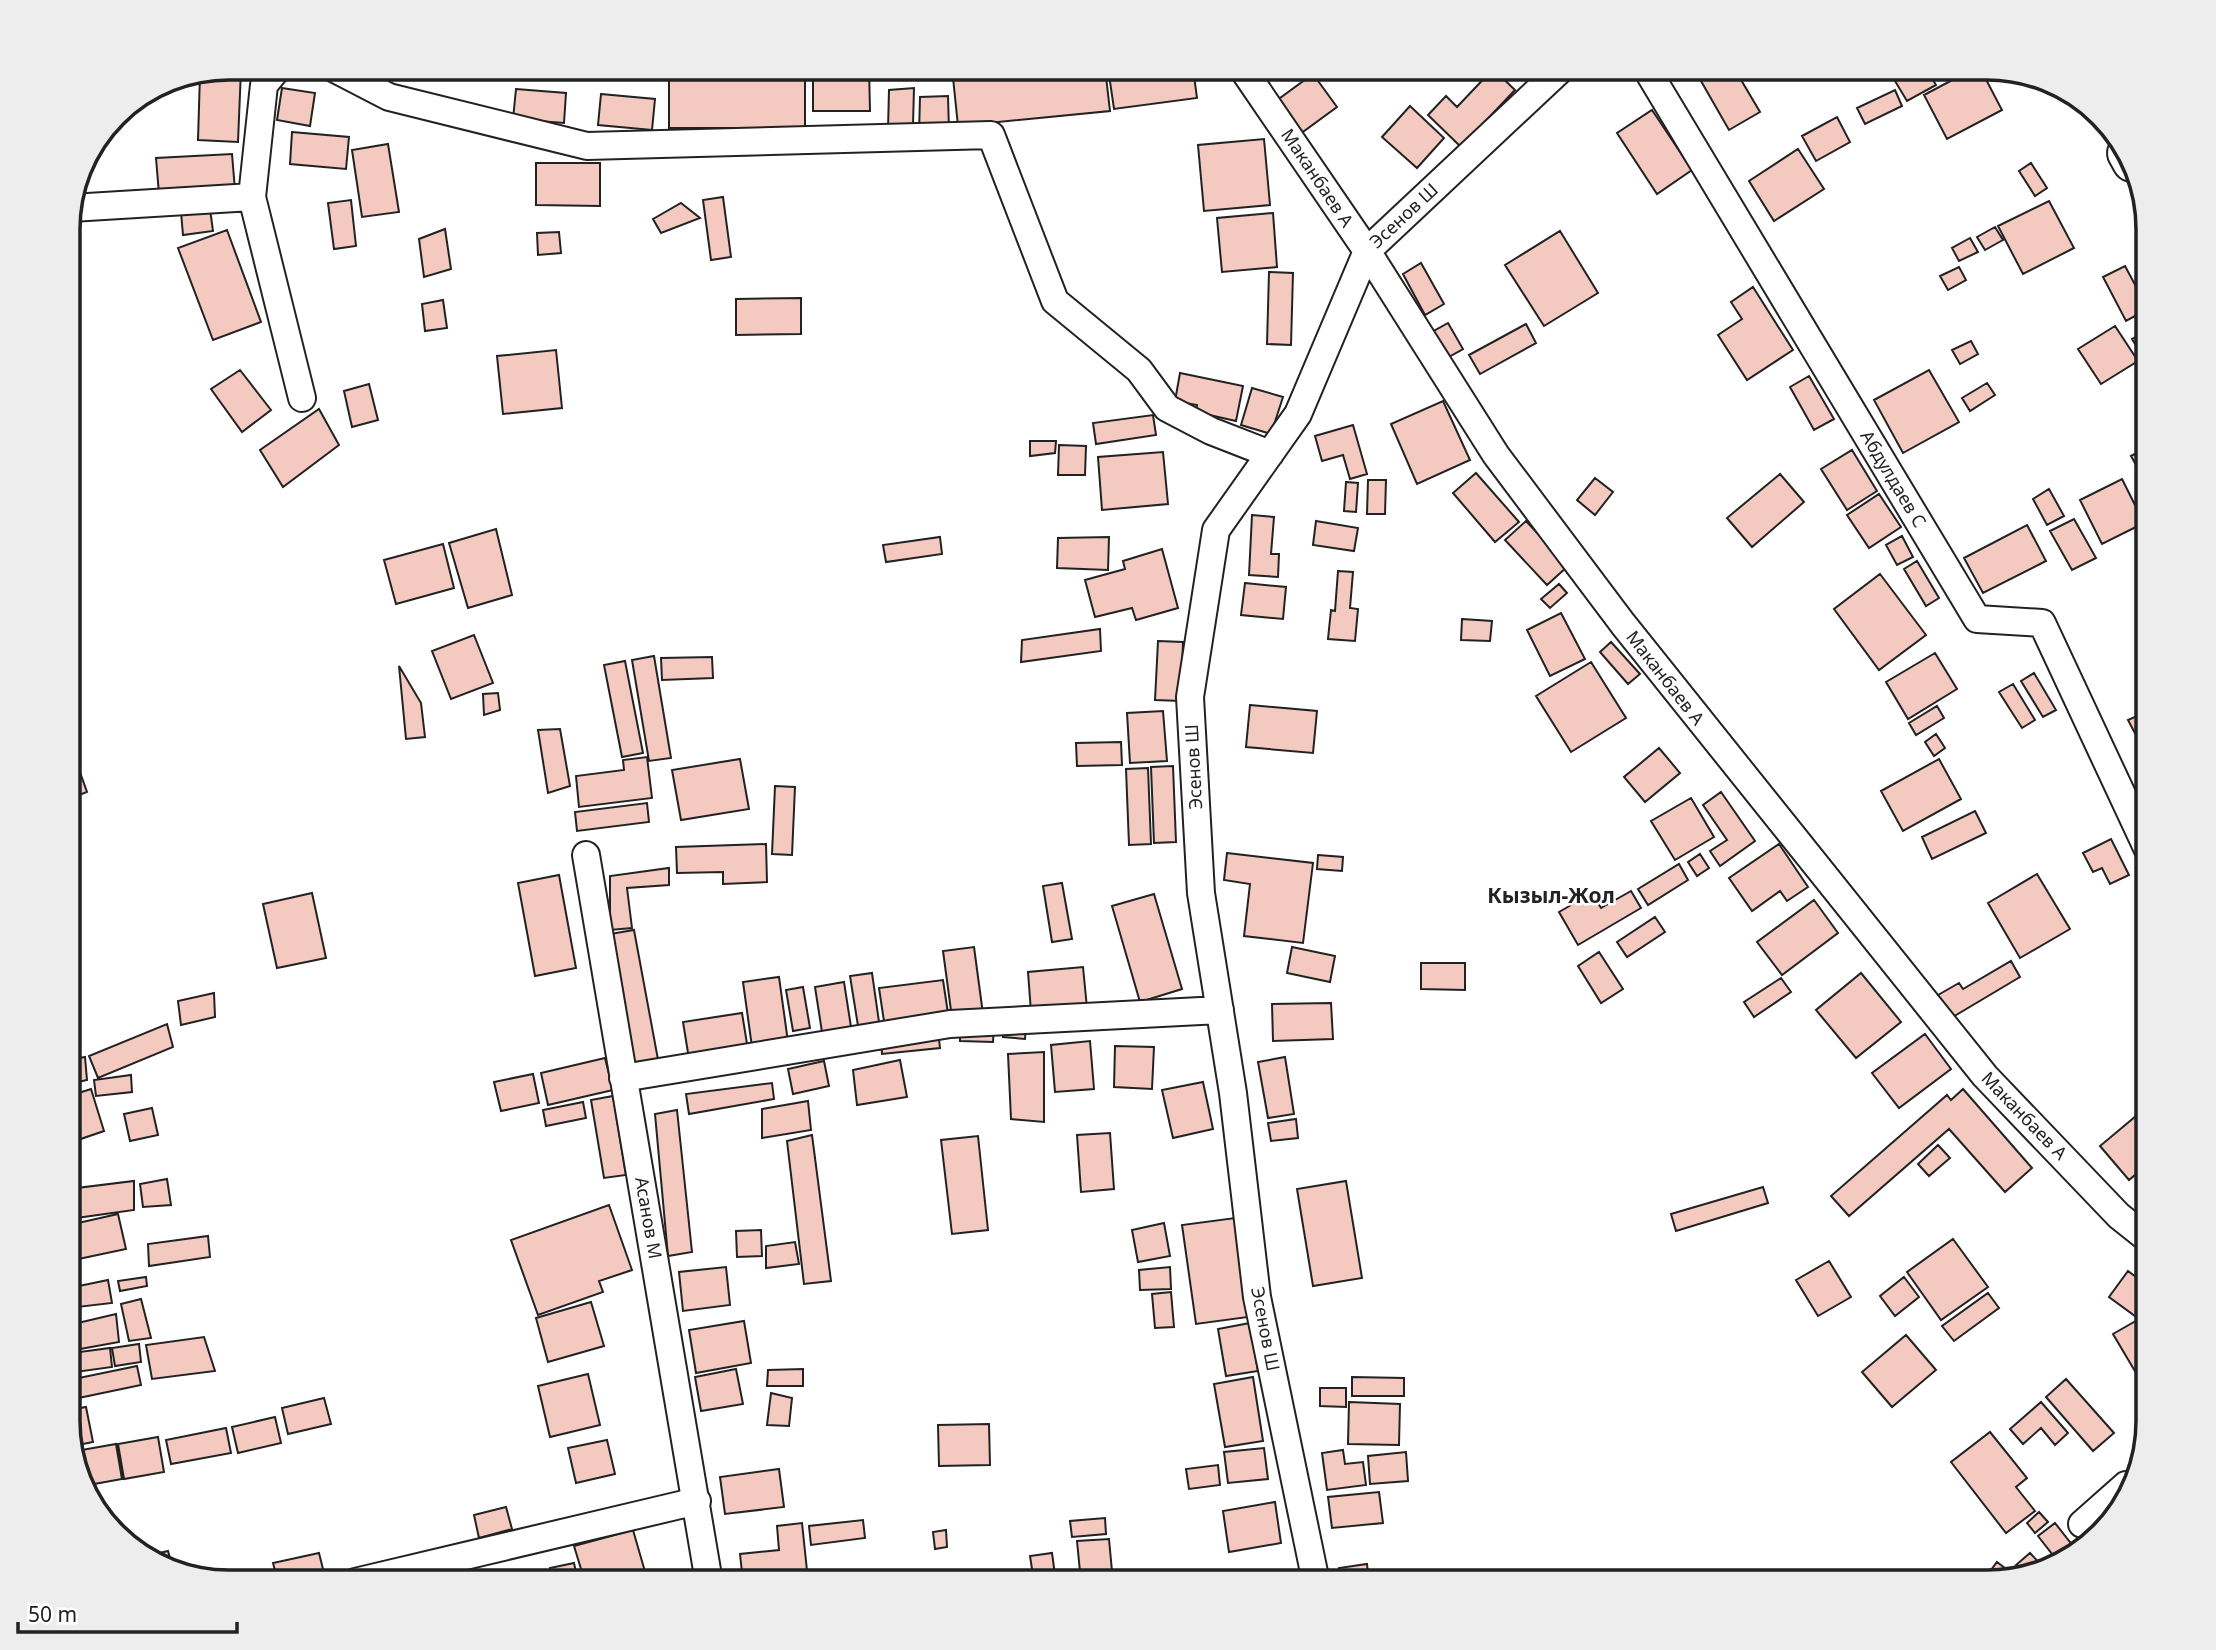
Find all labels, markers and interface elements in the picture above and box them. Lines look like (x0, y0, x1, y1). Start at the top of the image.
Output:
street label: Маканбаев А (1276, 124, 1360, 232)
street label: Эсенов Ш (1364, 177, 1443, 253)
street label: Абдулдаев С (1855, 426, 1932, 531)
street label: Маканбаев А (1621, 625, 1711, 730)
street label: Эсенов Ш (1179, 724, 1207, 810)
district label: Кызыл-Жол (1487, 881, 1615, 909)
street label: Маканбаев А (1977, 1066, 2073, 1165)
street label: Асанов М (630, 1175, 668, 1261)
street label: Эсенов Ш (1246, 1285, 1286, 1373)
scale bar (18, 1590, 236, 1634)
text: 50 m (28, 1600, 77, 1628)

